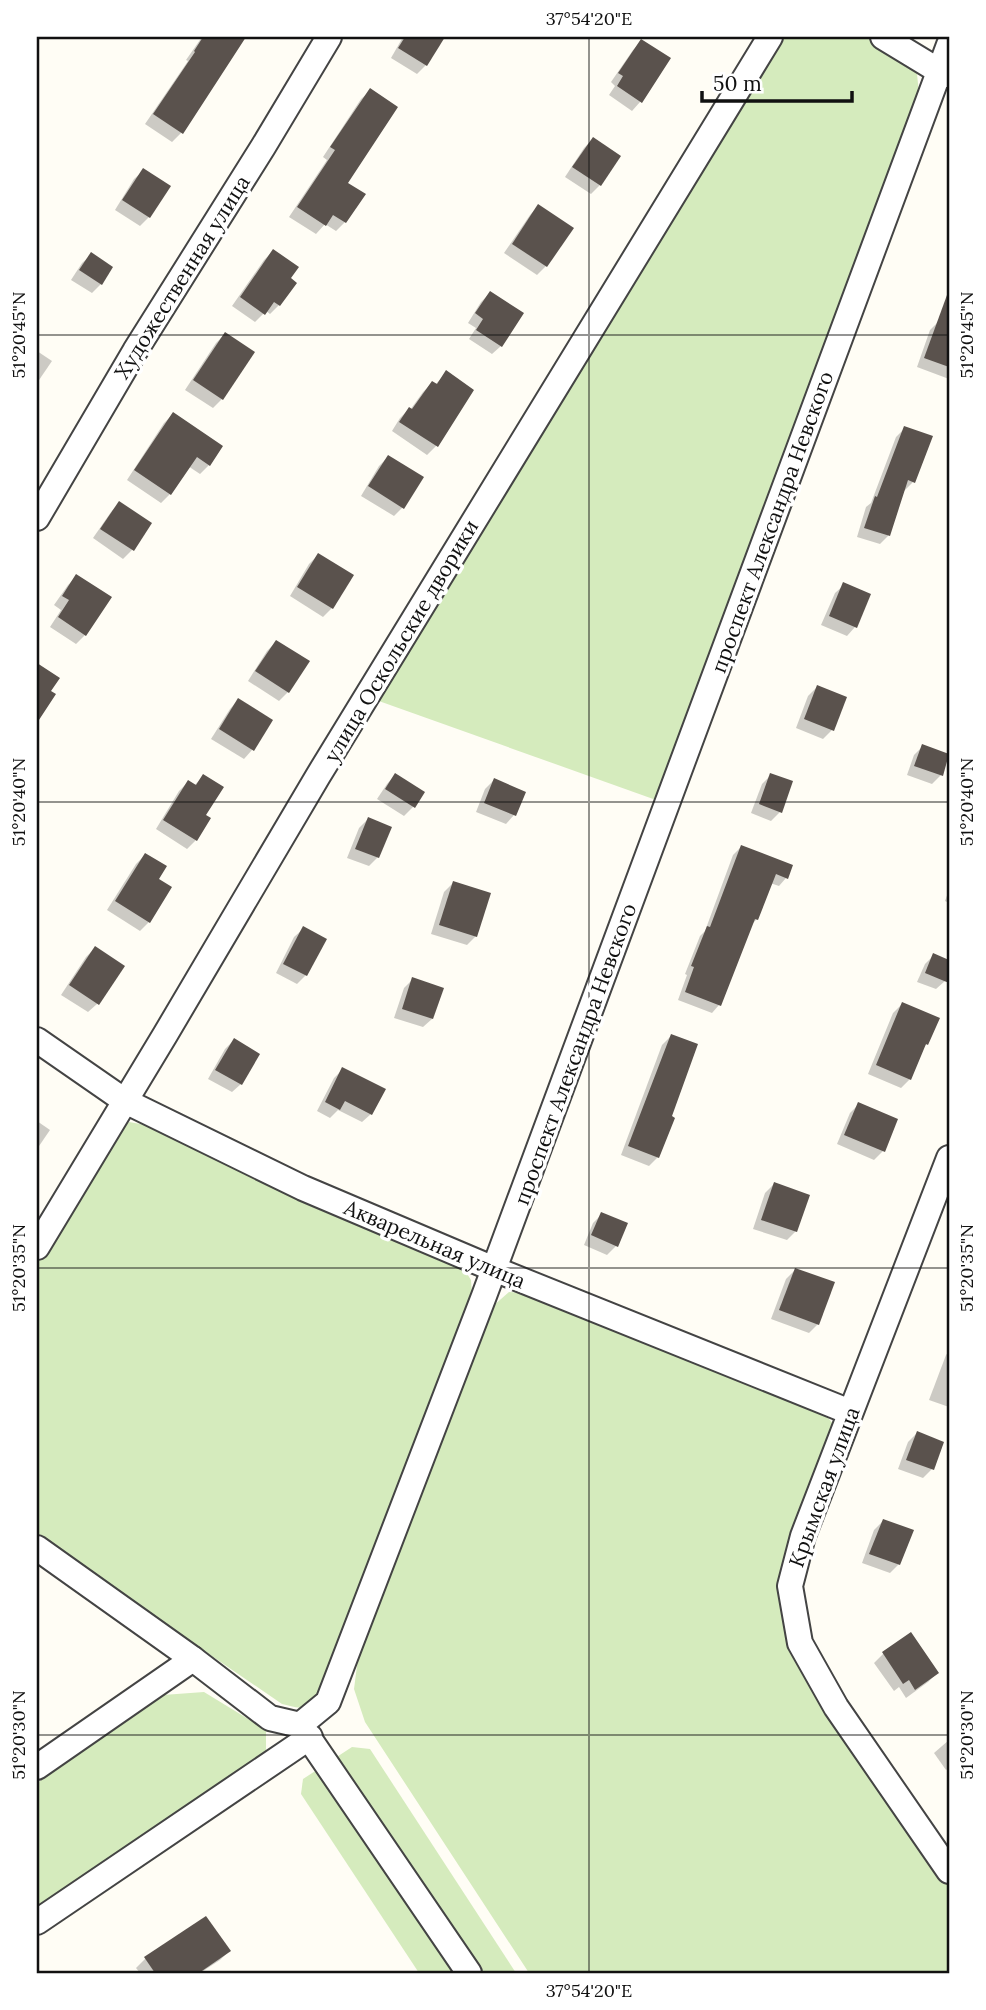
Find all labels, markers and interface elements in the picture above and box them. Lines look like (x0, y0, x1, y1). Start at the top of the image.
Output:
text: 37°54'20"E (546, 7, 632, 30)
scale bar (702, 60, 853, 104)
text: 50 m (713, 70, 762, 97)
street label: Художественная улица (108, 170, 256, 384)
text: 51°20'45"N (7, 292, 30, 378)
text: 51°20'45"N (955, 292, 978, 378)
street label: проспект Александра Невского (705, 367, 839, 677)
street label: улица Оскольские дворики (318, 515, 484, 767)
text: 51°20'40"N (7, 758, 30, 846)
text: 51°20'40"N (955, 758, 978, 846)
street label: проспект Александра Невского (508, 899, 642, 1209)
street label: Акварельная улица (339, 1193, 530, 1294)
text: 51°20'35"N (7, 1224, 30, 1312)
text: 51°20'35"N (955, 1224, 978, 1312)
street label: Крымская улица (782, 1403, 866, 1571)
text: 51°20'30"N (7, 1690, 30, 1780)
text: 51°20'30"N (955, 1690, 978, 1780)
text: 37°54'20"E (546, 1979, 632, 2002)

